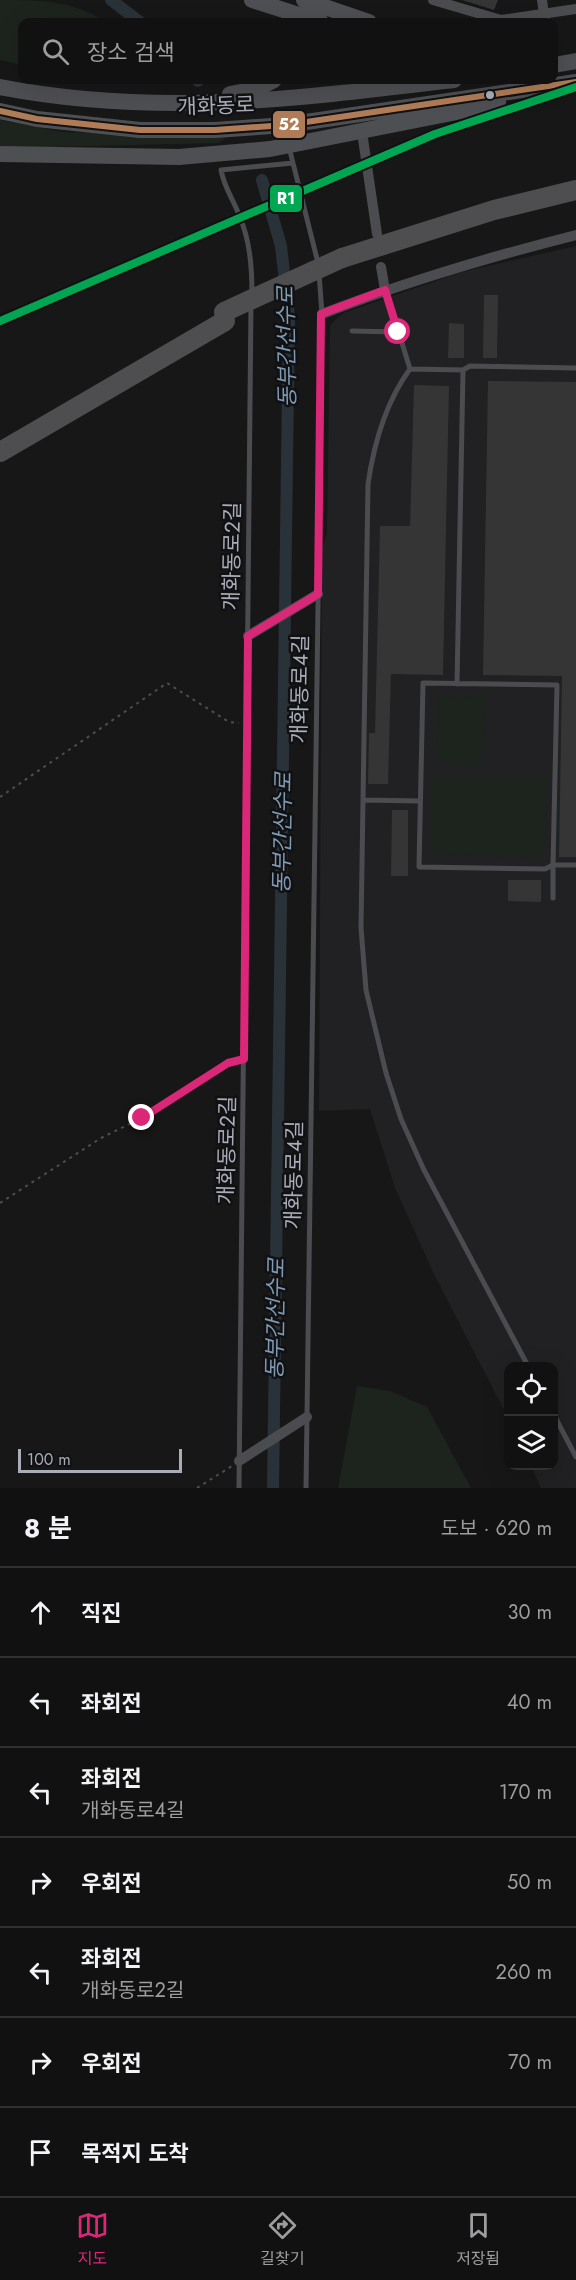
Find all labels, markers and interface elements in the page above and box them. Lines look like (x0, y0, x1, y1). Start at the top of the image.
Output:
search box (18, 18, 558, 84)
icon: search (39, 35, 72, 68)
text: 장소 검색 (87, 36, 175, 68)
unlabelled marker (484, 89, 496, 101)
street label: 개화동로 (177, 90, 255, 122)
line badge: 52 (272, 110, 306, 139)
text: 52 (279, 113, 299, 136)
line badge: R1 (269, 184, 303, 213)
text: R1 (277, 187, 295, 210)
water label: 동부간선수로 (269, 284, 303, 408)
route start (384, 318, 410, 344)
street label: 개화동로2길 (216, 501, 248, 611)
street label: 개화동로4길 (284, 634, 316, 744)
water label: 동부간선수로 (265, 770, 299, 894)
street label: 개화동로2길 (211, 1095, 243, 1205)
route end (128, 1104, 154, 1130)
street label: 개화동로4길 (278, 1120, 310, 1230)
water label: 동부간선수로 (258, 1256, 292, 1380)
map controls (504, 1362, 558, 1470)
button: locate (504, 1362, 558, 1416)
button: layers (504, 1416, 558, 1470)
scale bar (18, 1446, 182, 1474)
text: 100 m (27, 1448, 71, 1471)
text: 8 분 (24, 1509, 72, 1547)
text: 도보 · 620 m (441, 1514, 552, 1543)
icon: ahead (24, 1596, 57, 1629)
text: 직진 (81, 1597, 121, 1629)
text: 30 m (507, 1598, 552, 1627)
icon: left (24, 1686, 57, 1719)
text: 좌회전 (81, 1687, 142, 1719)
text: 40 m (507, 1688, 552, 1717)
text: 좌회전 (81, 1762, 142, 1794)
icon: left (24, 1776, 57, 1809)
text: 170 m (499, 1778, 552, 1807)
text: 개화동로4길 (81, 1796, 185, 1825)
icon: right (24, 1866, 57, 1899)
text: 우회전 (81, 1867, 142, 1899)
text: 50 m (507, 1868, 552, 1897)
text: 좌회전 (81, 1942, 142, 1974)
icon: left (24, 1956, 57, 1989)
text: 260 m (496, 1958, 552, 1987)
text: 개화동로2길 (81, 1976, 184, 2005)
icon: right (24, 2046, 57, 2079)
text: 우회전 (81, 2047, 142, 2079)
text: 70 m (508, 2048, 552, 2077)
icon: arrive (24, 2136, 57, 2169)
text: 목적지 도착 (81, 2137, 189, 2169)
tab: 지도 (76, 2209, 109, 2270)
tab: 길찾기 (260, 2209, 304, 2270)
tab: 저장됨 (456, 2209, 500, 2270)

